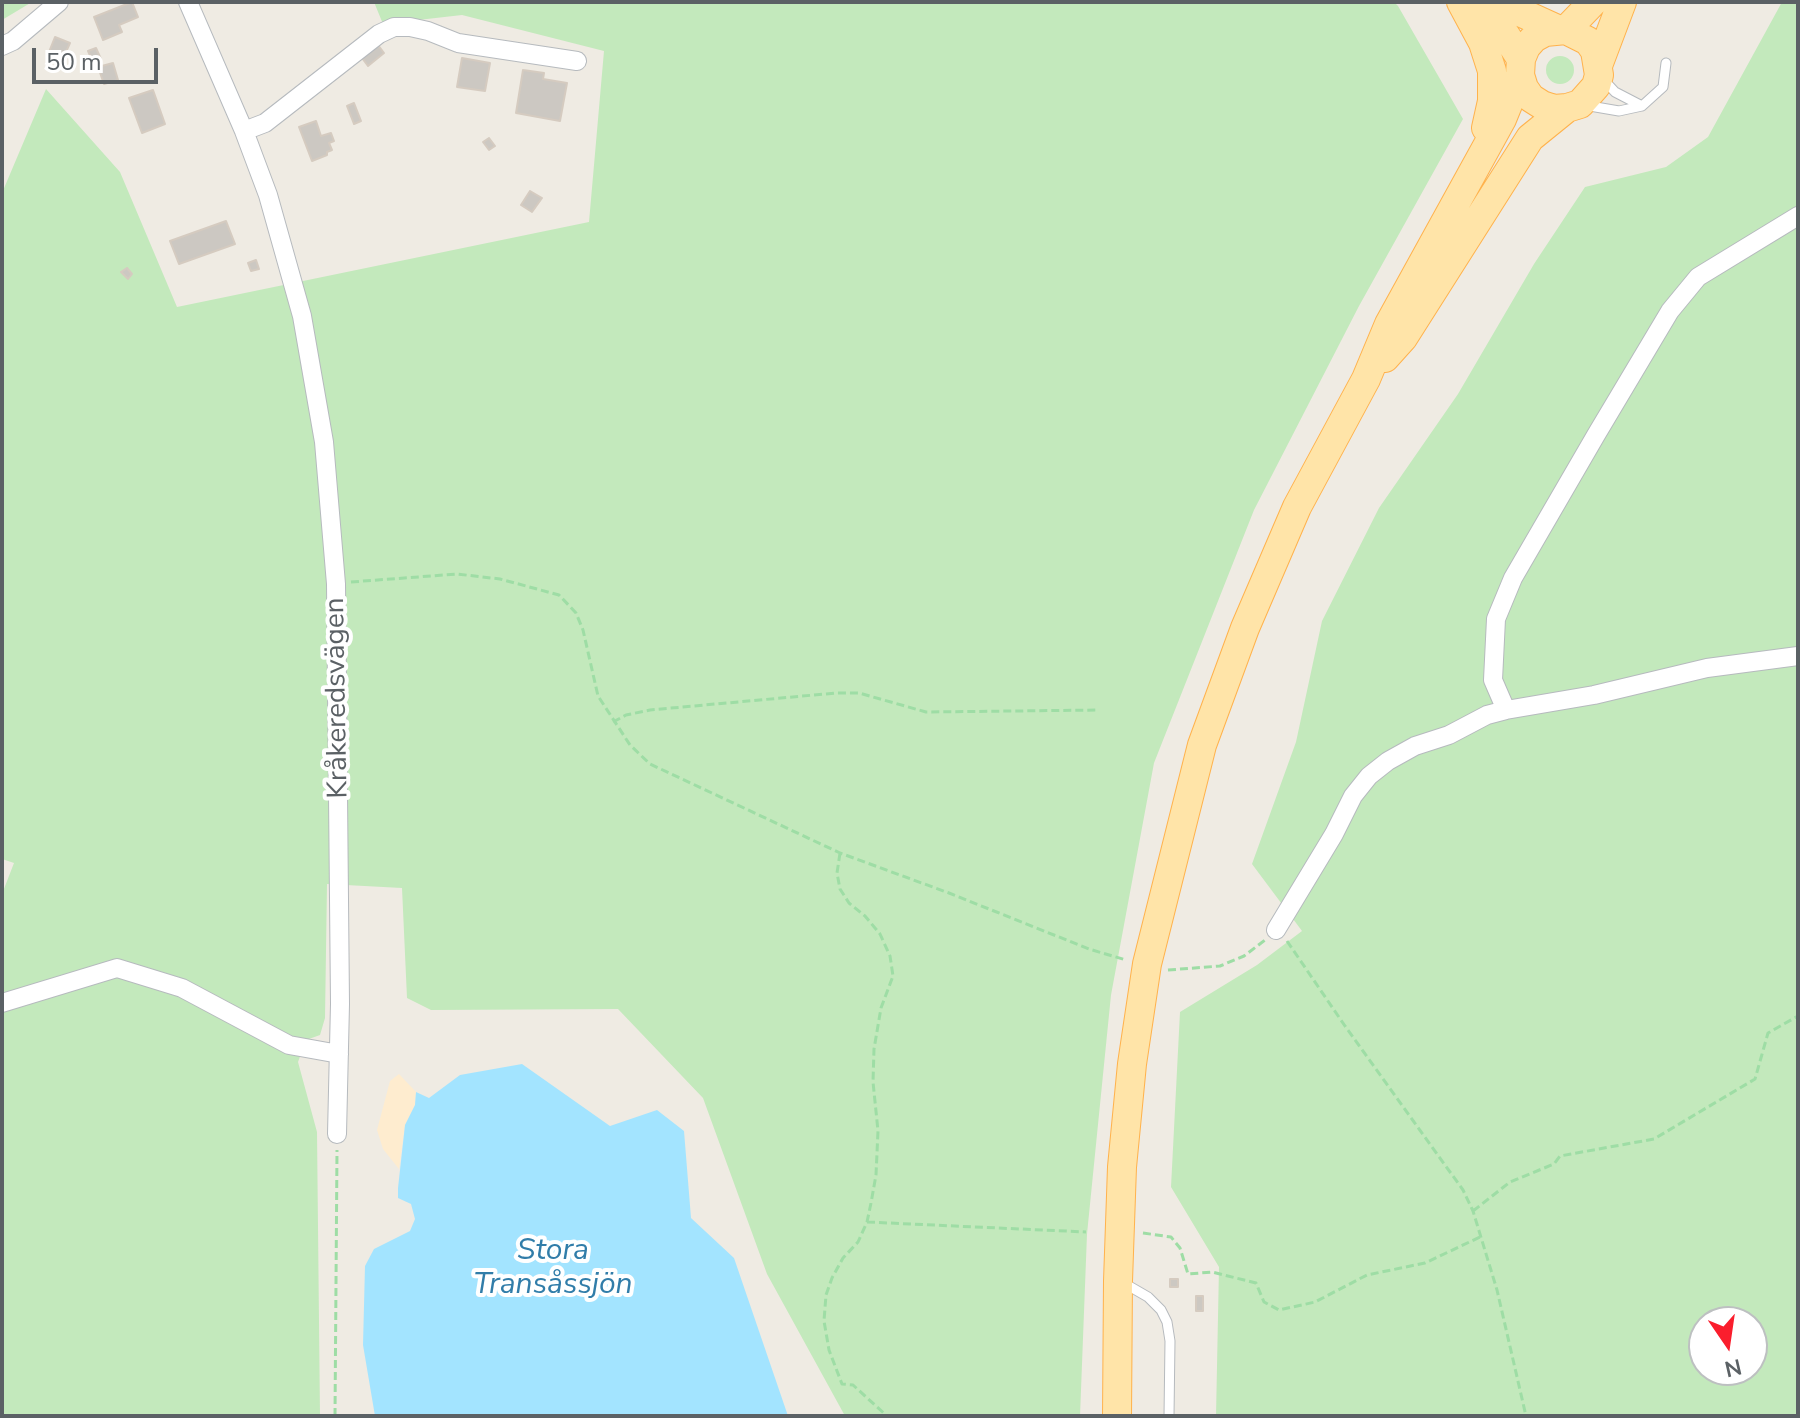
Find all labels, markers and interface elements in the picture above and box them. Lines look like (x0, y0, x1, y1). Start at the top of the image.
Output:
scale bar (36, 32, 162, 82)
text: 50 m (46, 46, 102, 78)
street label: Kråkeredsvägen (319, 597, 357, 799)
water label: Stora Transåssjön (473, 1234, 633, 1304)
north arrow (1688, 1306, 1768, 1386)
text: N (1722, 1351, 1744, 1384)

